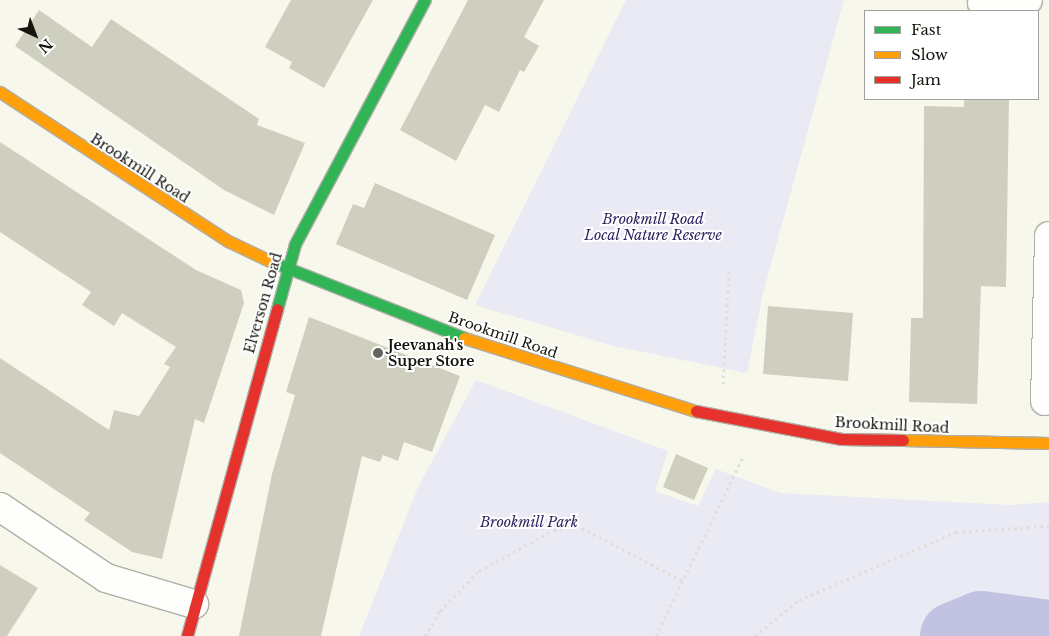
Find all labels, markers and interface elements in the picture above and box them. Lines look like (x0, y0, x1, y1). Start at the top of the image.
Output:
north arrow (10, 10, 60, 60)
legend (864, 10, 1039, 100)
text: Fast (911, 20, 941, 39)
text: N (34, 35, 56, 57)
text: Slow (911, 45, 948, 64)
text: Jam (911, 70, 941, 89)
street label: Brookmill Road (87, 130, 193, 206)
park label: Brookmill Road Local Nature Reserve (584, 211, 722, 243)
street label: Elverson Road (241, 251, 285, 355)
street label: Brookmill Road (446, 308, 560, 362)
place label: Jeevanah's Super Store (388, 337, 475, 370)
marker: Jeevanah's Super Store (372, 347, 384, 359)
street label: Brookmill Road (834, 414, 950, 436)
park label: Brookmill Park (480, 514, 578, 530)

